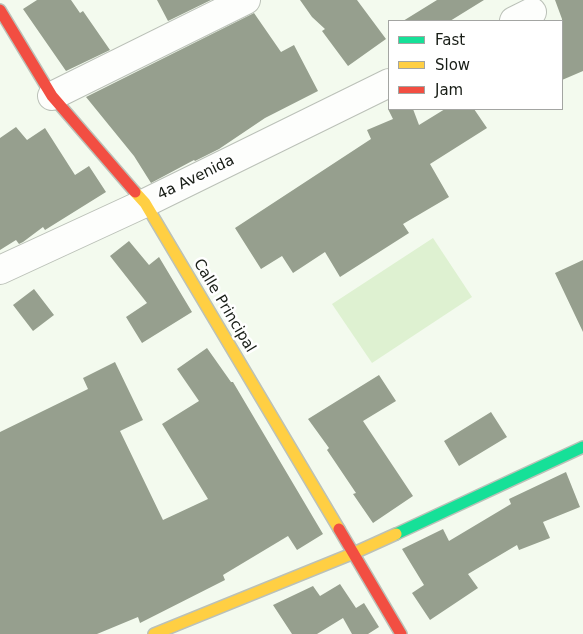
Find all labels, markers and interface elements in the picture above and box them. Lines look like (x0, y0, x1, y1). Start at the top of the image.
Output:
legend (388, 20, 563, 110)
text: Fast (435, 31, 465, 49)
text: Slow (435, 56, 470, 74)
text: Jam (435, 81, 463, 99)
street label: 4a Avenida (155, 152, 237, 204)
street label: Calle Principal (189, 256, 259, 356)

